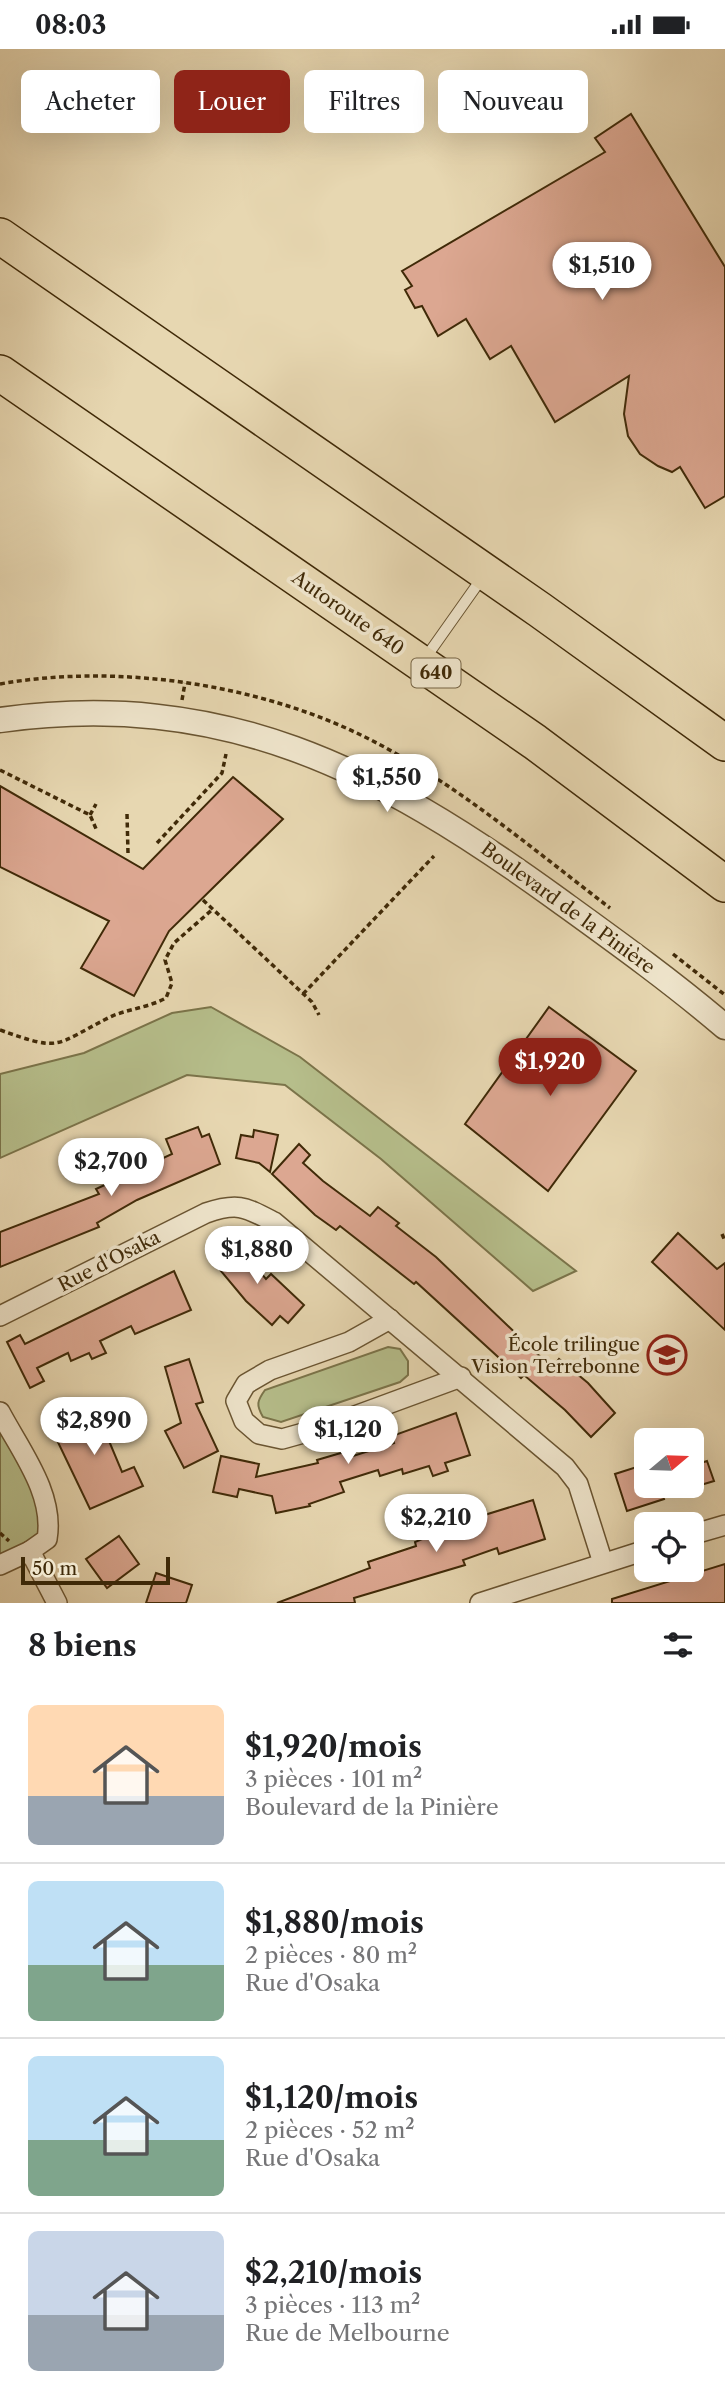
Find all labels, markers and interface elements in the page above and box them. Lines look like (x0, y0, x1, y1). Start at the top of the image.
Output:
text: 08:03 (35, 9, 107, 41)
chip: Acheter (21, 70, 160, 133)
chip: Louer (174, 70, 290, 133)
chip: Filtres (304, 70, 424, 133)
chip: Nouveau (438, 70, 588, 133)
pin: $1,510 (545, 243, 659, 302)
text: $1,510 (568, 251, 636, 279)
street label: Autoroute 640 (287, 565, 408, 660)
road number: 640 (412, 659, 460, 687)
pin: $1,550 (330, 755, 444, 814)
text: $1,550 (352, 763, 422, 791)
street label: Boulevard de la Pinière (476, 837, 660, 979)
pin: $1,920 (493, 1039, 607, 1098)
text: $1,920 (515, 1047, 585, 1075)
pin: $2,700 (54, 1139, 168, 1198)
text: $2,700 (74, 1147, 148, 1175)
street label: Rue d'Osaka (54, 1225, 164, 1297)
pin: $1,880 (200, 1227, 314, 1286)
text: $1,880 (221, 1235, 293, 1263)
place label: École trilingue Vision Terrebonne (470, 1333, 640, 1378)
school or university icon: École trilingue Vision Terrebonne (646, 1334, 688, 1376)
pin: $2,890 (37, 1397, 151, 1457)
text: $2,890 (56, 1406, 132, 1434)
pin: $1,120 (291, 1407, 405, 1466)
text: $1,120 (314, 1415, 382, 1443)
north arrow (634, 1428, 704, 1498)
map controls (634, 1428, 704, 1582)
pin: $2,210 (379, 1495, 493, 1554)
text: $2,210 (400, 1503, 472, 1531)
button: locate (634, 1512, 704, 1582)
scale bar (21, 1554, 170, 1586)
text: 50 m (32, 1557, 77, 1580)
icon: filters (659, 1626, 697, 1664)
text: 8 biens (28, 1627, 137, 1664)
text: $1,920/mois (245, 1728, 422, 1765)
icon: home (84, 1733, 168, 1817)
text: 3 pièces · 101 m² (245, 1765, 422, 1793)
text: Boulevard de la Pinière (245, 1793, 499, 1821)
text: $1,880/mois (245, 1904, 424, 1941)
icon: home (84, 1909, 168, 1993)
text: 2 pièces · 80 m² (245, 1941, 417, 1969)
text: Rue d'Osaka (245, 1969, 380, 1997)
text: $1,120/mois (245, 2079, 418, 2116)
icon: home (84, 2084, 168, 2168)
text: 2 pièces · 52 m² (245, 2116, 415, 2144)
text: Rue d'Osaka (245, 2144, 380, 2172)
text: $2,210/mois (245, 2254, 422, 2291)
icon: home (84, 2259, 168, 2343)
text: 3 pièces · 113 m² (245, 2291, 421, 2319)
text: Rue de Melbourne (245, 2319, 450, 2347)

